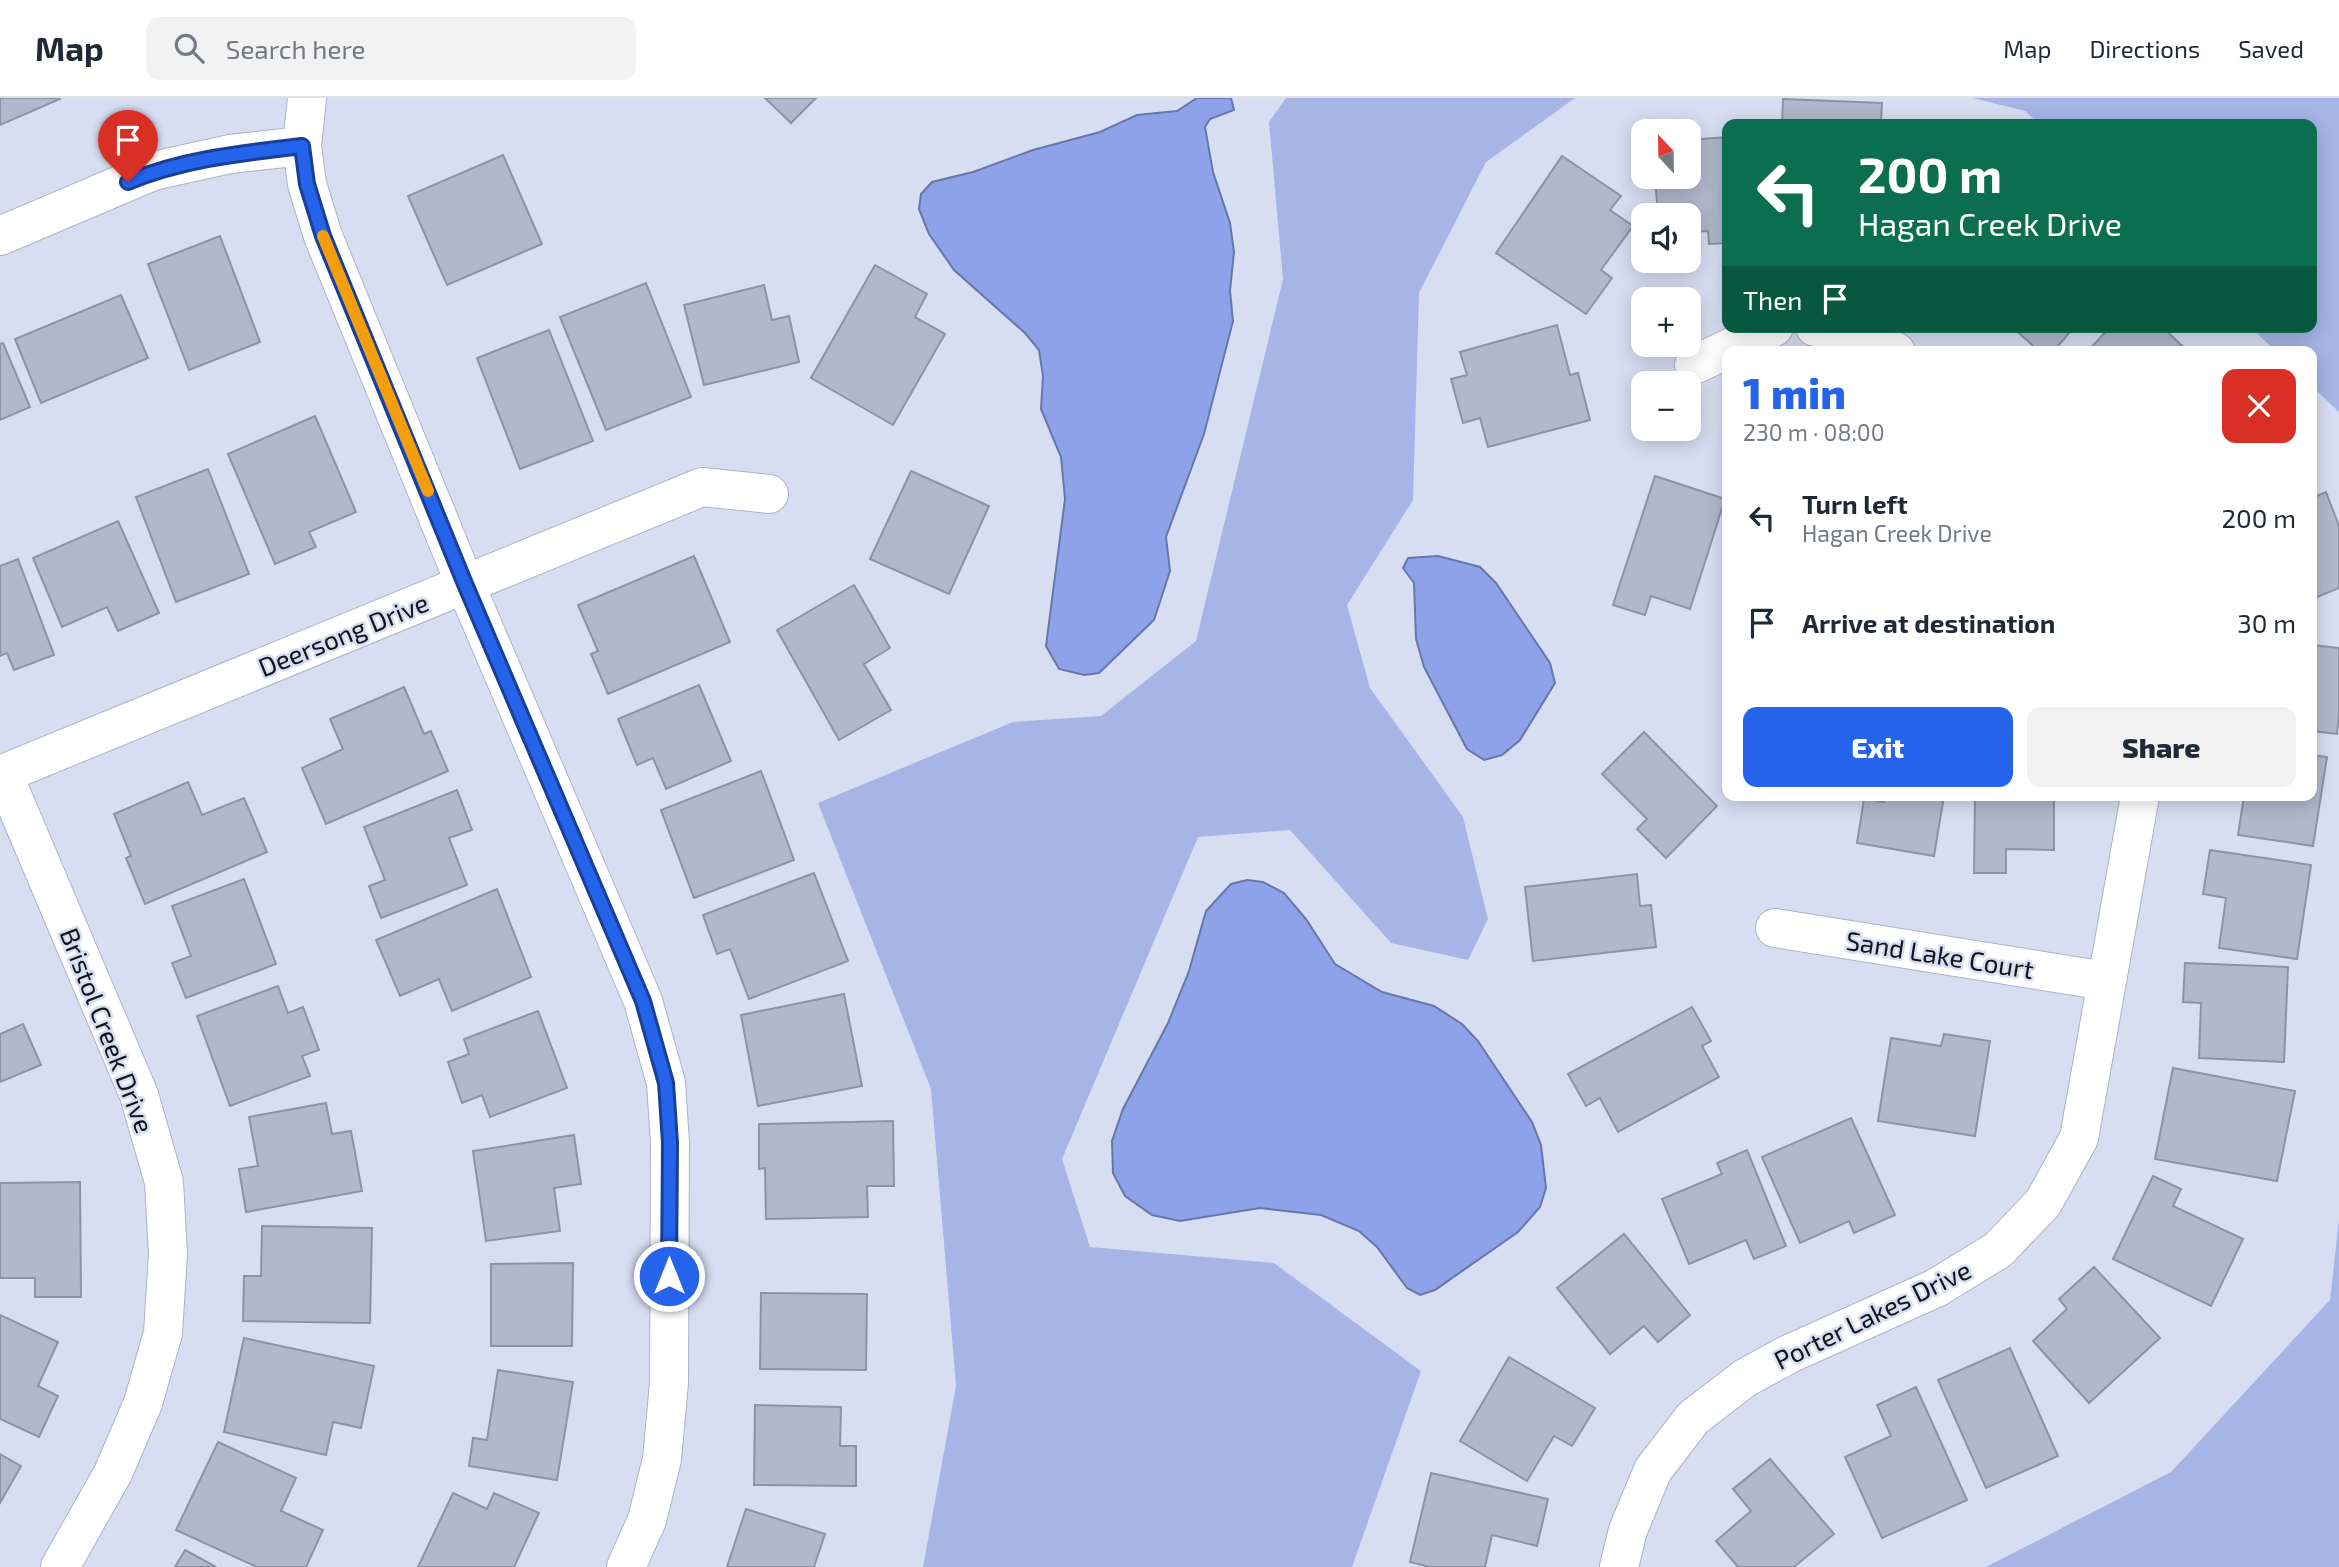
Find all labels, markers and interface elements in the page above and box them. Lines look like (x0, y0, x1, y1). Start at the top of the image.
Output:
search box (146, 17, 636, 80)
text: Map (35, 28, 104, 68)
icon: search (170, 29, 208, 67)
text: Search here (226, 33, 365, 64)
text: Map (2003, 34, 2051, 63)
text: Directions (2089, 34, 2200, 63)
text: Saved (2238, 34, 2304, 63)
pin (98, 110, 158, 182)
north arrow (1631, 119, 1701, 189)
map controls (1631, 119, 1701, 441)
icon: arrive (109, 121, 147, 159)
text: 200 m (1858, 144, 2002, 203)
icon: left (1743, 147, 1834, 238)
button: sound (1631, 203, 1701, 273)
text: Hagan Creek Drive (1858, 204, 2122, 242)
icon: arrive (1816, 280, 1854, 318)
text: Then (1743, 284, 1802, 315)
button: + (1631, 287, 1701, 357)
text: 1 min (1743, 367, 1846, 417)
button: close (2222, 369, 2296, 443)
button: − (1631, 371, 1701, 441)
text: 230 m · 08:00 (1743, 418, 1885, 446)
text: Turn left (1802, 488, 1908, 519)
icon: left (1743, 499, 1781, 537)
text: 200 m (2221, 502, 2296, 533)
text: Hagan Creek Drive (1802, 519, 1992, 547)
street label: Deersong Drive (253, 586, 433, 682)
icon: arrive (1743, 604, 1781, 642)
text: Arrive at destination (1802, 607, 2055, 638)
text: 30 m (2237, 607, 2296, 638)
button: Exit (1743, 707, 2013, 787)
button: Share (2027, 707, 2296, 787)
street label: Bristol Creek Drive (55, 923, 161, 1137)
street label: Sand Lake Court (1844, 924, 2036, 984)
position arrow (632, 1239, 706, 1313)
street label: Porter Lakes Drive (1769, 1253, 1975, 1375)

